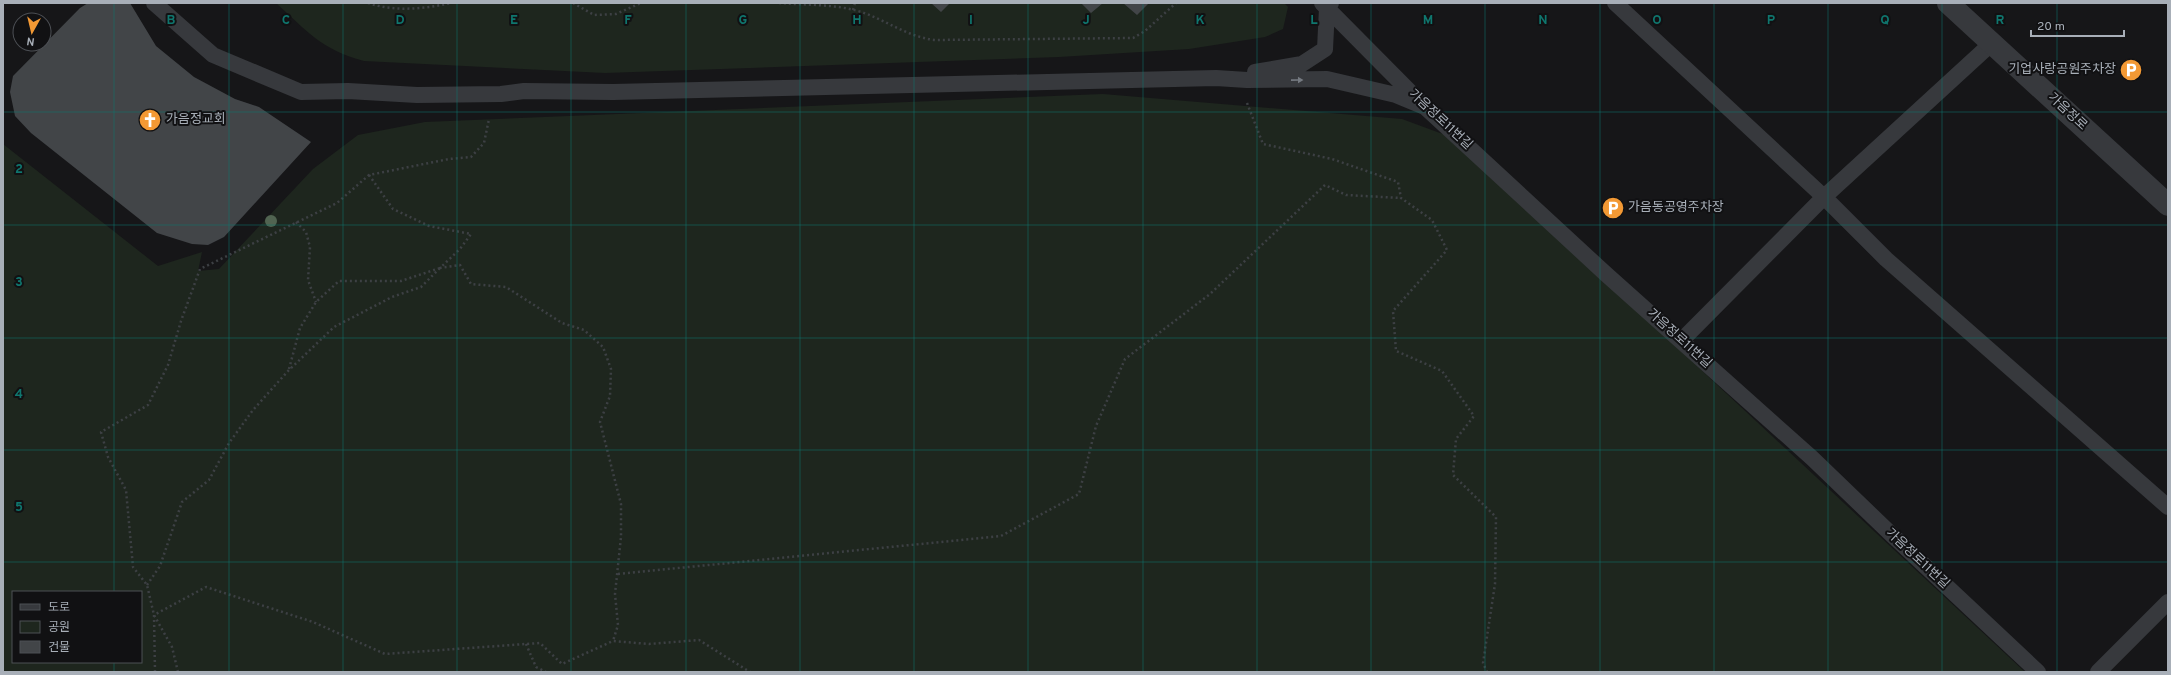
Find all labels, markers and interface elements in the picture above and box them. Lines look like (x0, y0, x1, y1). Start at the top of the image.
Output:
north arrow (12, 12, 52, 52)
scale bar (2031, 12, 2124, 38)
text: B (167, 13, 176, 29)
text: C (282, 13, 290, 29)
text: D (395, 13, 405, 29)
text: E (510, 13, 518, 29)
text: F (624, 13, 632, 29)
text: G (739, 13, 748, 29)
text: H (852, 13, 862, 29)
text: I (969, 13, 973, 29)
text: J (1082, 13, 1090, 29)
text: K (1195, 13, 1205, 29)
text: L (1310, 13, 1318, 29)
text: M (1423, 13, 1433, 29)
text: N (1538, 13, 1548, 29)
text: O (1652, 13, 1662, 29)
text: P (1767, 13, 1776, 29)
text: Q (1880, 13, 1890, 29)
text: R (1996, 13, 2005, 29)
text: 20 m (2037, 19, 2065, 35)
text: N (26, 33, 36, 48)
parking icon: 기업사랑공원주차장 (2118, 57, 2144, 83)
place label: 기업사랑공원주차장 (2008, 62, 2116, 78)
one-way arrow (1291, 77, 1304, 83)
street label: 가음정로11번길 (1405, 86, 1475, 154)
street label: 가음정로 (2044, 90, 2090, 134)
church icon: 가음정교회 (137, 107, 163, 133)
place label: 가음정교회 (166, 112, 226, 128)
text: 2 (15, 162, 23, 178)
parking icon: 가음동공영주차장 (1600, 195, 1626, 221)
place label: 가음동공영주차장 (1628, 200, 1724, 216)
text: 3 (15, 275, 23, 291)
street label: 가음정로11번길 (1643, 306, 1715, 372)
text: 4 (15, 387, 23, 403)
text: 5 (15, 500, 23, 516)
street label: 가음정로11번길 (1882, 525, 1952, 593)
legend (12, 591, 142, 663)
text: 도로 (48, 600, 70, 616)
text: 공원 (48, 620, 70, 636)
text: 건물 (48, 640, 70, 656)

